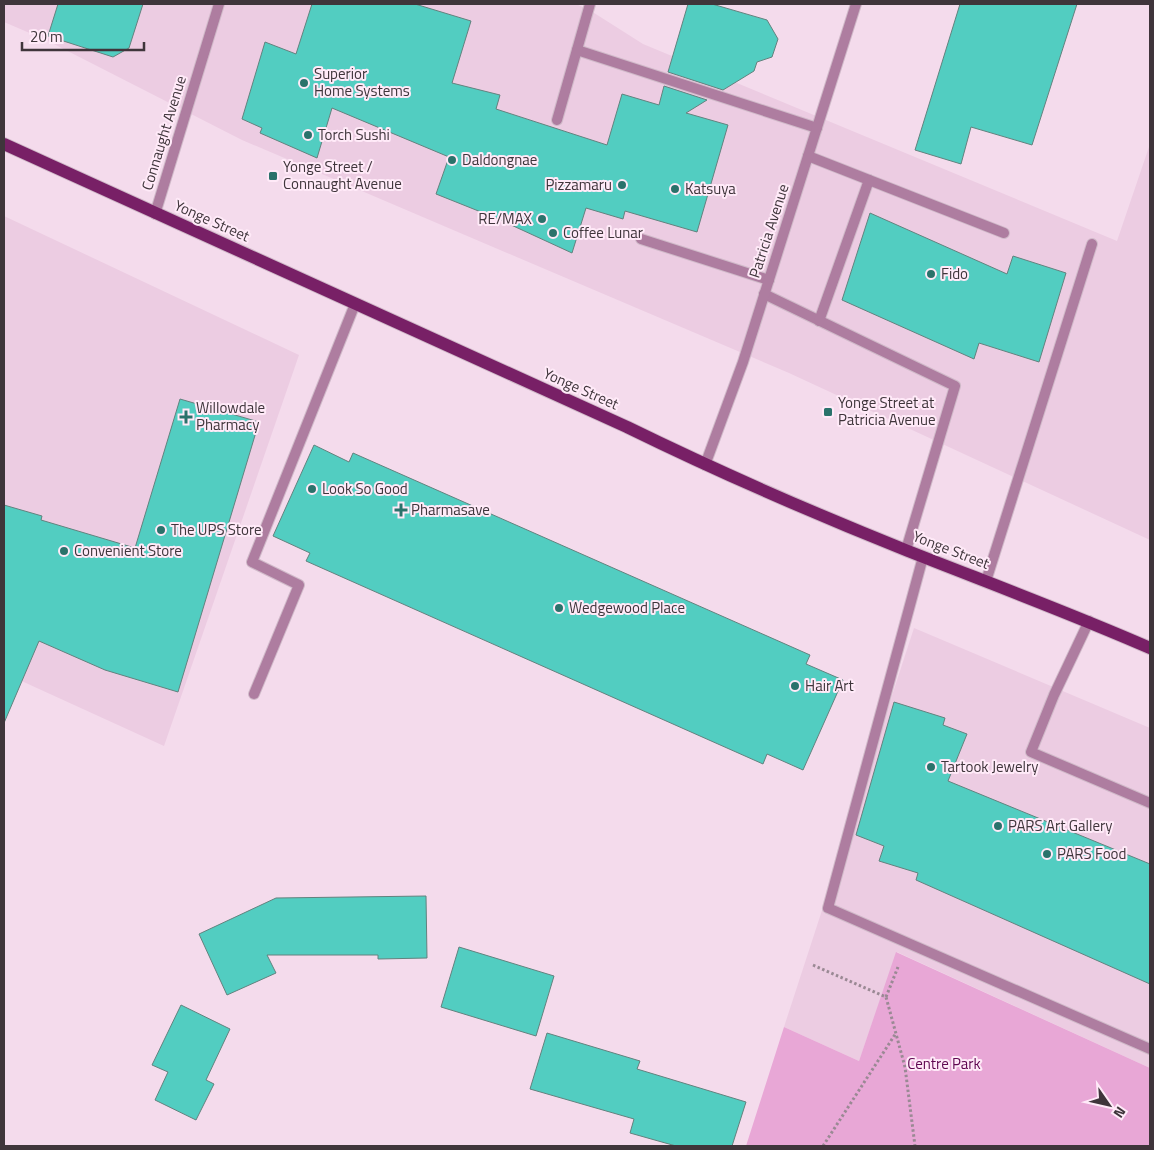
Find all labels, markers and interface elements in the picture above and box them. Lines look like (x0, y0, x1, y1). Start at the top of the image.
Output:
scale bar (22, 20, 145, 52)
text: 20 m (30, 25, 63, 48)
place label: Superior Home Systems (314, 62, 410, 102)
street label: Connaught Avenue (135, 73, 192, 193)
marker: Superior Home Systems (298, 77, 310, 89)
place label: Torch Sushi (318, 123, 390, 146)
marker: Torch Sushi (302, 129, 314, 141)
place label: Daldongnae (462, 148, 537, 171)
marker: Daldongnae (446, 154, 458, 166)
place label: Yonge Street / Connaught Avenue (283, 155, 402, 195)
marker: Yonge Street / Connaught Avenue (267, 170, 279, 182)
place label: Pizzamaru (545, 173, 612, 196)
place label: Katsuya (685, 177, 736, 200)
marker: Pizzamaru (616, 179, 628, 191)
street label: Patricia Avenue (743, 181, 795, 281)
marker: Katsuya (669, 183, 681, 195)
street label: Yonge Street (171, 194, 254, 248)
place label: RE/MAX (478, 207, 533, 230)
marker: RE/MAX (536, 213, 548, 225)
place label: Coffee Lunar (563, 221, 643, 244)
marker: Coffee Lunar (547, 227, 559, 239)
place label: Fido (941, 262, 968, 285)
marker: Fido (925, 268, 937, 280)
street label: Yonge Street (540, 362, 623, 416)
place label: Yonge Street at Patricia Avenue (838, 391, 936, 431)
place label: Willowdale Pharmacy (196, 396, 265, 436)
marker: Yonge Street at Patricia Avenue (822, 406, 834, 418)
marker: Willowdale Pharmacy (180, 411, 192, 423)
place label: Look So Good (322, 477, 408, 500)
marker: Look So Good (306, 483, 318, 495)
place label: Pharmasave (411, 498, 490, 521)
marker: Pharmasave (395, 504, 407, 516)
place label: The UPS Store (171, 518, 262, 541)
marker: The UPS Store (155, 524, 167, 536)
street label: Yonge Street (910, 524, 993, 575)
place label: Convenient Store (74, 539, 182, 562)
marker: Convenient Store (58, 545, 70, 557)
place label: Wedgewood Place (569, 596, 685, 619)
marker: Wedgewood Place (553, 602, 565, 614)
place label: Hair Art (805, 674, 855, 697)
marker: Hair Art (789, 680, 801, 692)
place label: Tartook Jewelry (941, 755, 1038, 778)
marker: Tartook Jewelry (925, 761, 937, 773)
place label: PARS Art Gallery (1008, 814, 1112, 837)
marker: PARS Art Gallery (992, 820, 1004, 832)
place label: PARS Food (1057, 842, 1126, 865)
marker: PARS Food (1041, 848, 1053, 860)
park label: Centre Park (907, 1052, 981, 1075)
north arrow (1084, 1080, 1134, 1130)
text: N (1109, 1103, 1132, 1122)

